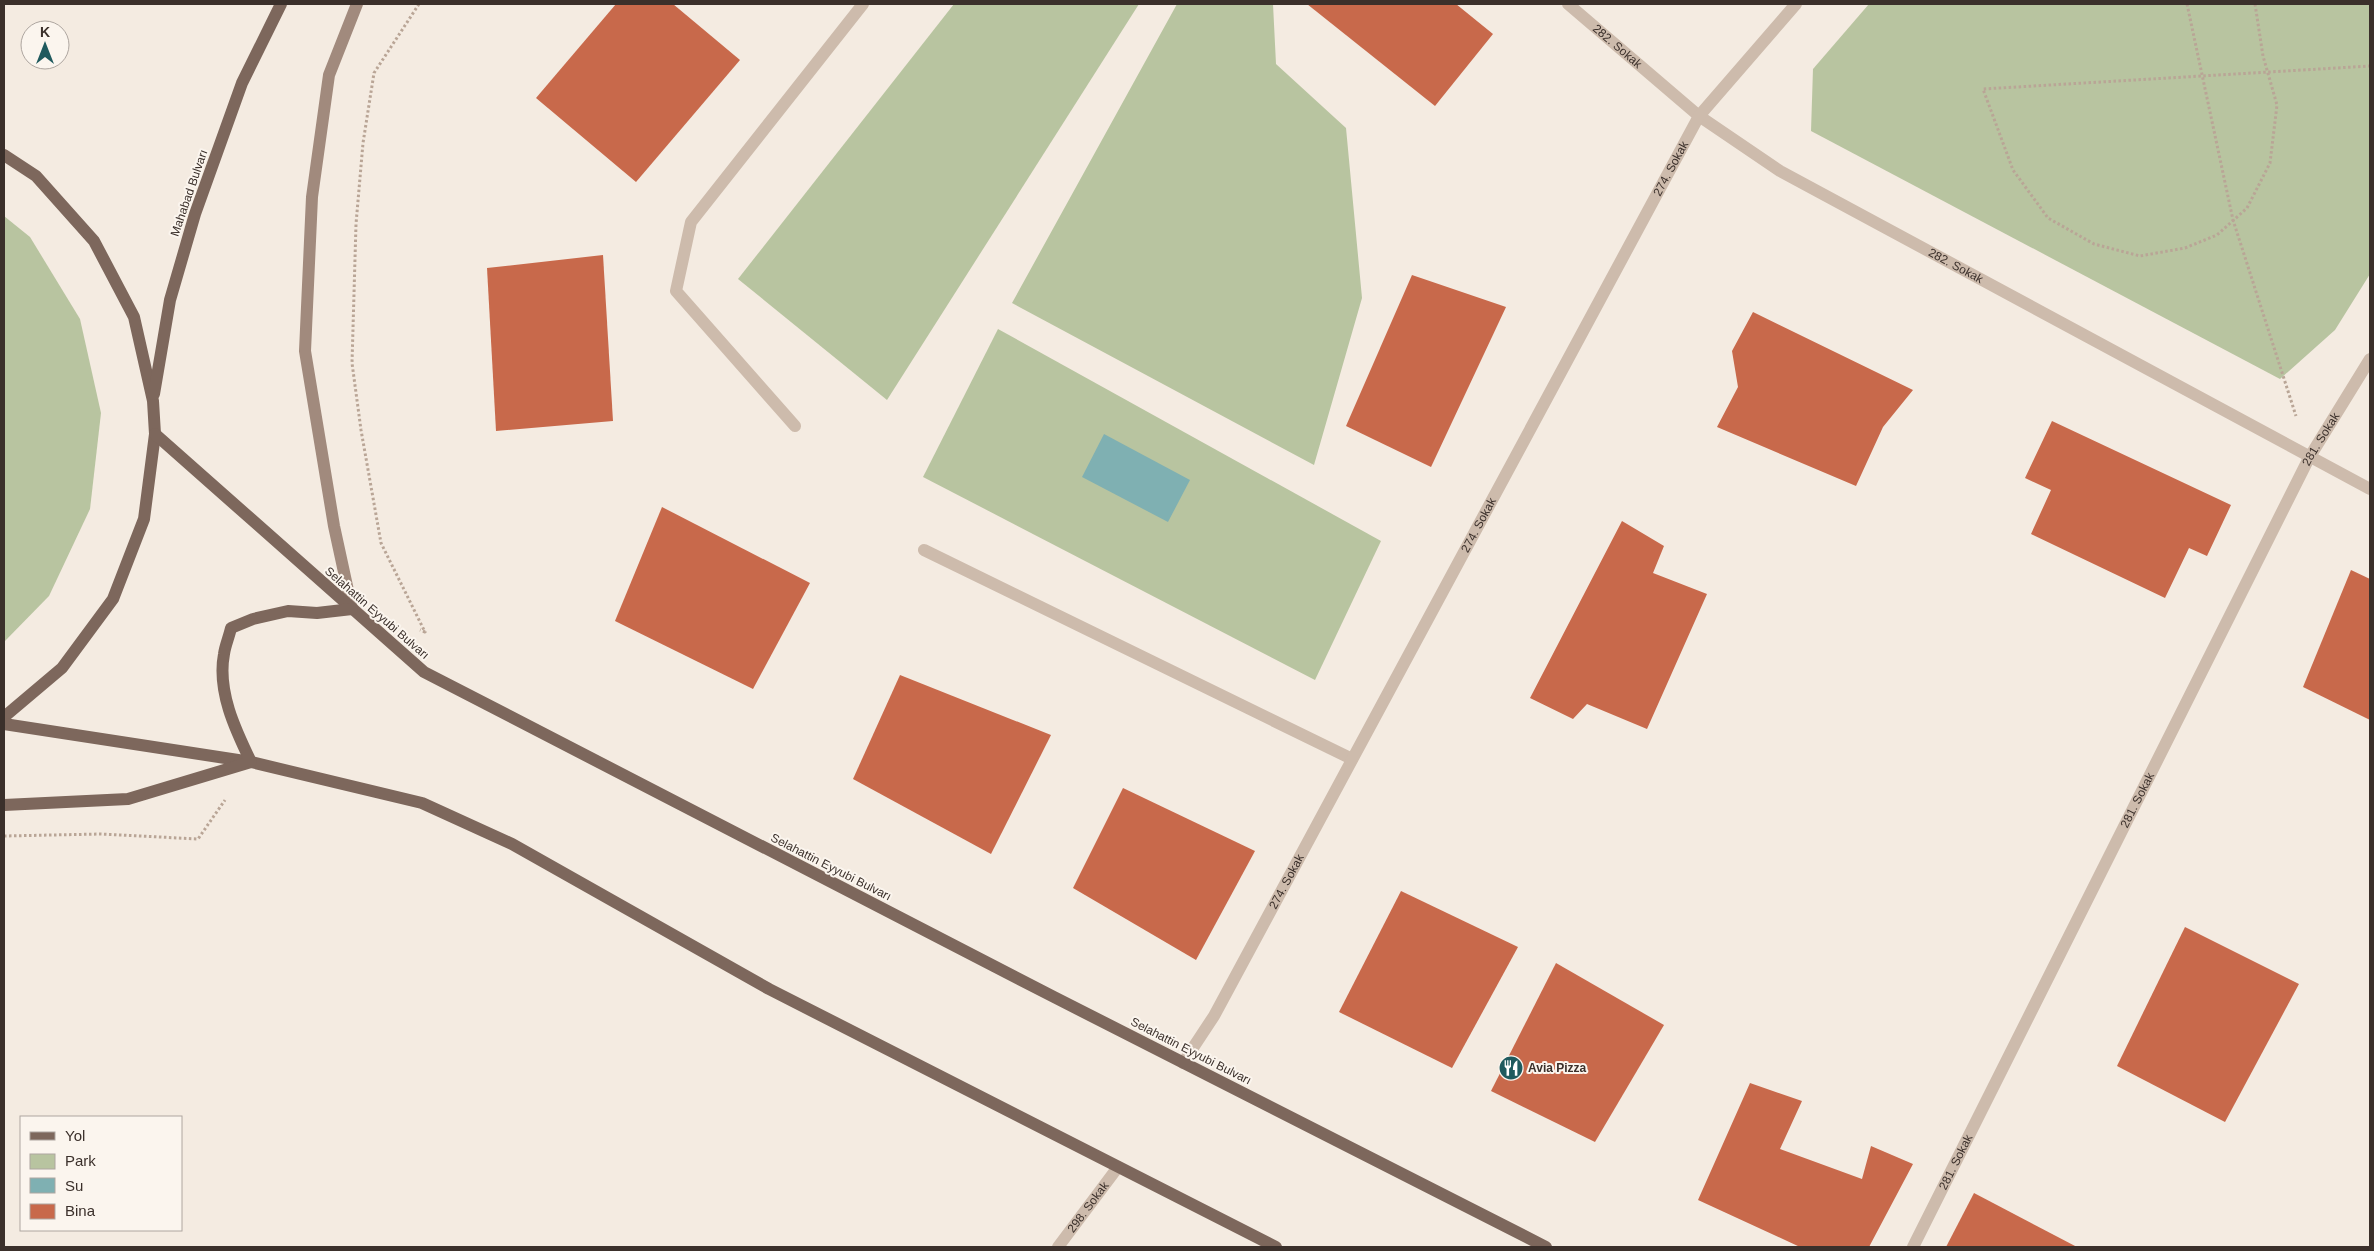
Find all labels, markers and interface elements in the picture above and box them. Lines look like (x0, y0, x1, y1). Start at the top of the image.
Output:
north arrow (20, 20, 70, 70)
street label: 282. Sokak (1590, 21, 1646, 72)
text: K (40, 24, 50, 40)
street label: 274. Sokak (1650, 138, 1692, 198)
street label: Mahabad Bulvarı (168, 148, 210, 238)
street label: 282. Sokak (1926, 245, 1986, 287)
street label: 281. Sokak (2299, 409, 2343, 468)
street label: 274. Sokak (1458, 494, 1499, 555)
street label: Selahattin Eyyubi Bulvarı (322, 564, 432, 662)
street label: 281. Sokak (2118, 769, 2157, 830)
street label: Selahattin Eyyubi Bulvarı (768, 830, 894, 904)
street label: 274. Sokak (1266, 851, 1307, 911)
street label: Selahattin Eyyubi Bulvarı (1128, 1014, 1254, 1088)
restaurant icon: Avia Pizza (1498, 1055, 1524, 1081)
place label: Avia Pizza (1528, 1061, 1587, 1075)
legend (20, 1116, 182, 1231)
text: Yol (65, 1127, 85, 1144)
street label: 281. Sokak (1936, 1131, 1976, 1192)
text: Park (65, 1152, 96, 1169)
text: Su (65, 1177, 83, 1194)
street label: 298. Sokak (1064, 1178, 1112, 1235)
text: Bina (65, 1202, 96, 1219)

